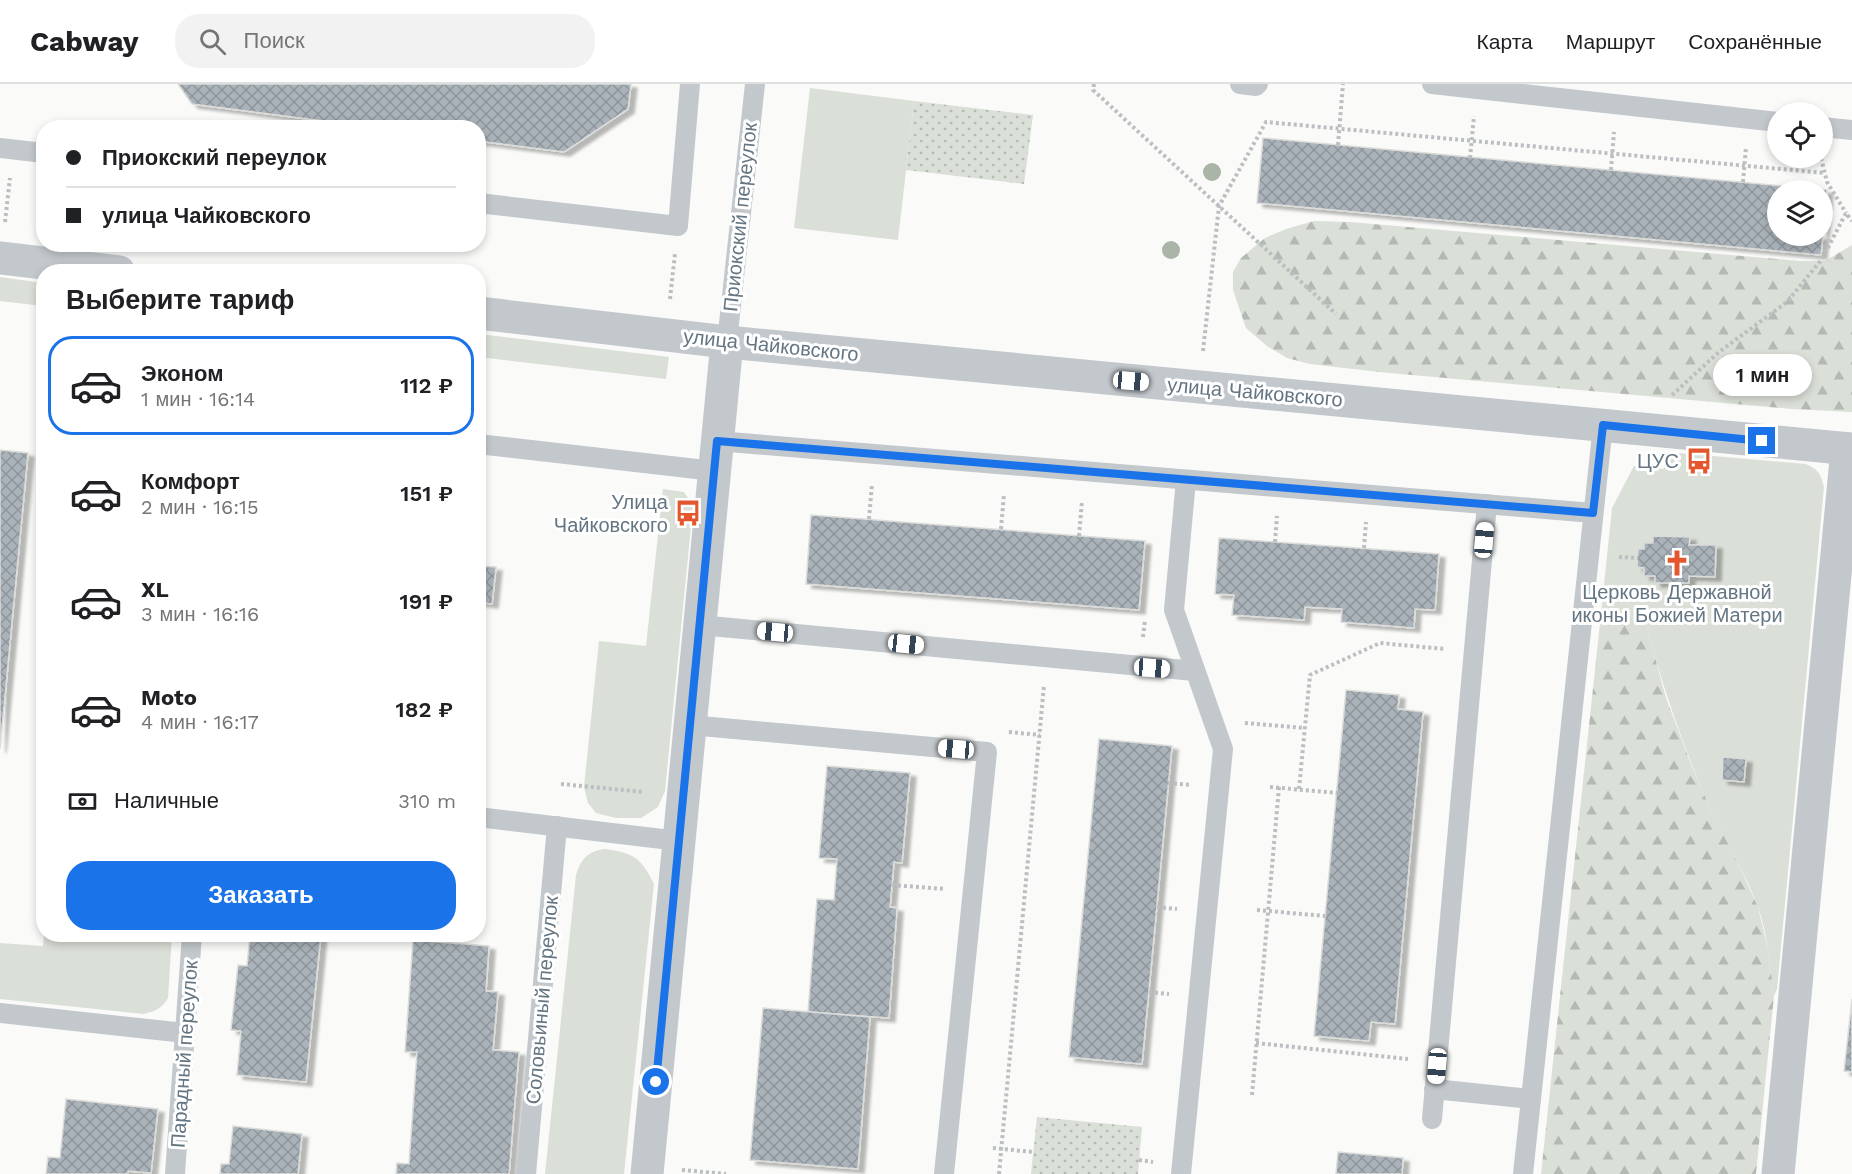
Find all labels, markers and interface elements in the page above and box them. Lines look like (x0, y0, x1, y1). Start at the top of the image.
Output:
search box (175, 14, 595, 68)
text: Cabway (30, 25, 139, 58)
icon: search (196, 25, 229, 58)
text: Поиск (244, 28, 305, 53)
text: Карта (1477, 29, 1533, 54)
text: Маршрут (1566, 29, 1655, 54)
text: Сохранённые (1688, 29, 1822, 54)
map controls (1767, 102, 1833, 246)
button: locate (1767, 102, 1833, 168)
street label: Приокский переулок (718, 121, 762, 313)
text: Приокский переулок (102, 145, 327, 170)
button: layers (1767, 180, 1833, 246)
text: улица Чайковского (102, 203, 311, 228)
text: Выберите тариф (66, 284, 294, 316)
street label: улица Чайковского (682, 324, 860, 366)
callout: 1 мин (1712, 354, 1812, 396)
icon: car (69, 359, 123, 413)
text: Эконом (141, 361, 224, 386)
text: 1 мин (1736, 363, 1789, 387)
car (1112, 370, 1150, 392)
street label: улица Чайковского (1166, 372, 1344, 412)
text: 112 ₽ (400, 373, 453, 398)
text: 1 мин · 16:14 (141, 387, 255, 411)
route end (1748, 427, 1775, 454)
bus stop icon: ЦУС (1684, 446, 1714, 476)
place label: ЦУС (1637, 449, 1679, 473)
icon: car (69, 467, 123, 521)
text: Комфорт (141, 469, 240, 494)
text: 151 ₽ (400, 481, 453, 506)
place label: Улица Чайковского (554, 490, 669, 537)
text: 2 мин · 16:15 (141, 495, 259, 519)
bus stop icon: Улица Чайковского (673, 498, 703, 528)
car (1473, 521, 1495, 559)
church icon: Церковь Державной иконы Божией Матери (1662, 548, 1692, 578)
icon: car (69, 575, 123, 629)
text: XL (141, 577, 169, 602)
place label: Церковь Державной иконы Божией Матери (1571, 580, 1783, 627)
text: 191 ₽ (400, 589, 453, 614)
text: 3 мин · 16:16 (141, 602, 259, 626)
car (756, 621, 794, 643)
car (887, 633, 925, 655)
car (1133, 658, 1171, 678)
icon: car (69, 683, 123, 737)
text: Moto (141, 685, 197, 710)
text: 182 ₽ (396, 697, 453, 722)
text: 4 мин · 16:17 (141, 710, 259, 734)
car (937, 738, 975, 760)
icon: cash (66, 785, 99, 818)
text: Наличные (114, 788, 219, 813)
text: 310 m (398, 789, 456, 813)
button: Заказать (66, 861, 456, 930)
street label: Соловьиный переулок (521, 895, 563, 1105)
street label: Парадный переулок (165, 959, 203, 1149)
car (1426, 1047, 1448, 1085)
route start (642, 1068, 669, 1095)

